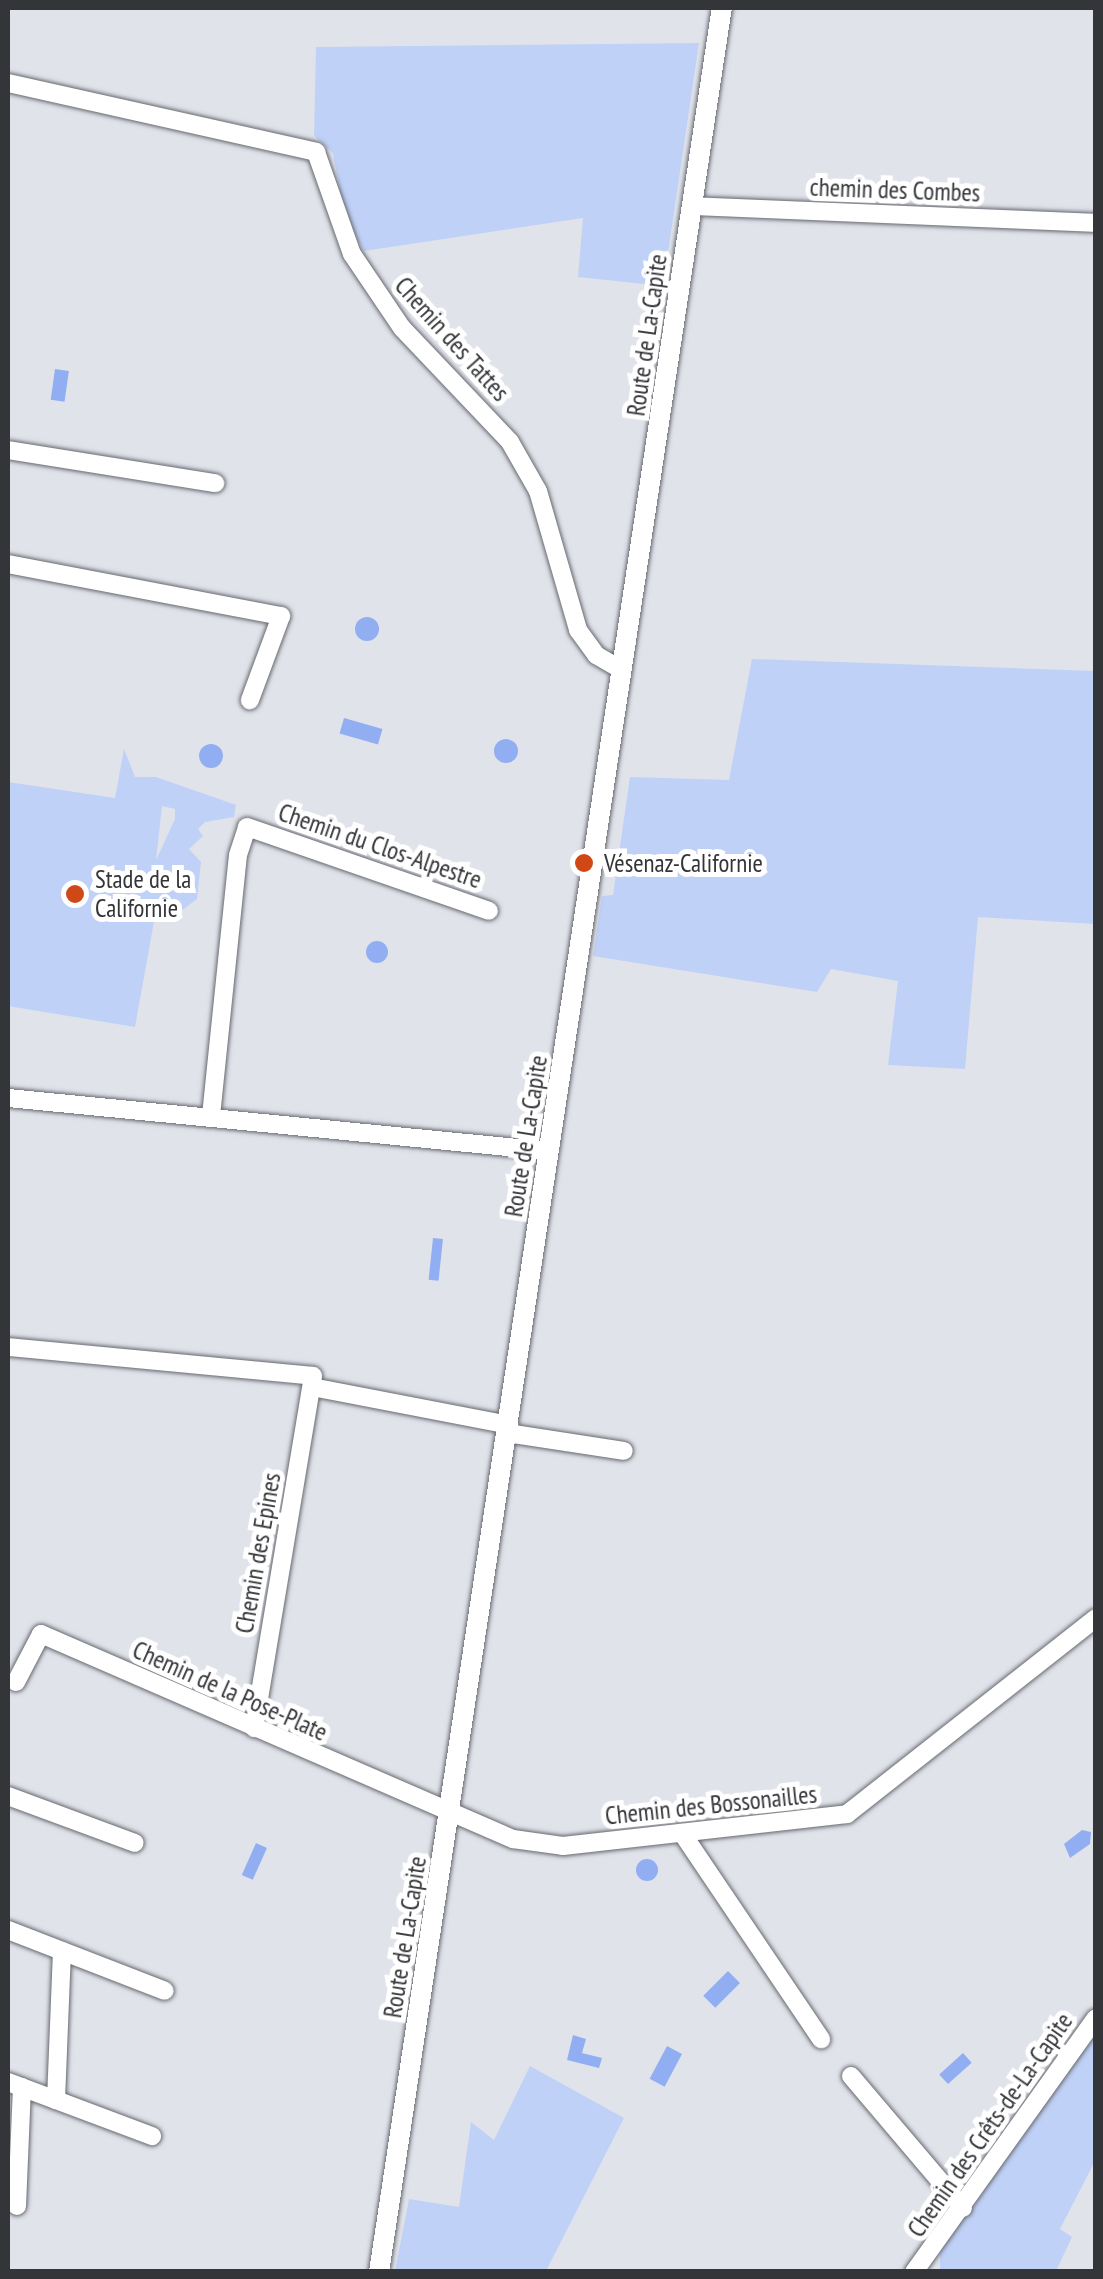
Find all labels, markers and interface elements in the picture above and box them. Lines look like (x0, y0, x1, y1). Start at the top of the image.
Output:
street label: chemin des Combes (809, 172, 981, 208)
street label: Route de La-Capite (621, 252, 673, 418)
street label: Chemin des Tattes (388, 271, 516, 407)
street label: Chemin du Clos-Alpestre (275, 797, 485, 895)
place label: Vésenaz-Californie (604, 848, 763, 878)
marker: Vésenaz-Californie (573, 852, 595, 874)
place label: Stade de la Californie (95, 865, 191, 924)
marker: Stade de la Californie (64, 883, 86, 905)
street label: Route de La-Capite (498, 1053, 554, 1219)
street label: Chemin des Epines (229, 1470, 287, 1636)
street label: Chemin de la Pose-Plate (128, 1635, 332, 1747)
street label: Chemin des Bossonailles (604, 1779, 818, 1831)
street label: Route de La-Capite (377, 1854, 433, 2020)
street label: Chemin des Crêts-de-La-Capite (901, 2007, 1079, 2243)

